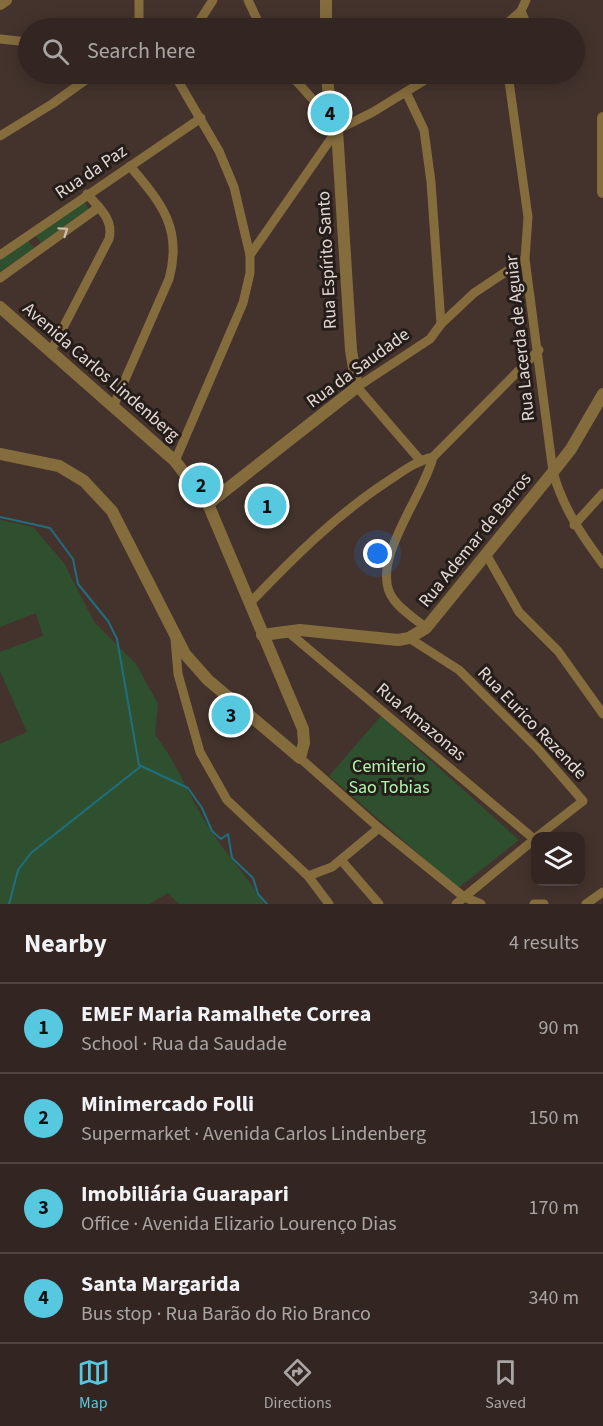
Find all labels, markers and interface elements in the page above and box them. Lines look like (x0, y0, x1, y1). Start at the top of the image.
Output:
search box (18, 18, 585, 84)
icon: search (39, 35, 72, 68)
text: Search here (87, 35, 195, 67)
pin: 4 (310, 90, 350, 136)
street label: Rua da Paz (50, 139, 132, 205)
street label: Rua Espírito Santo (311, 190, 343, 330)
one-way arrow (58, 227, 69, 238)
street label: Rua Lacerda de Aguiar (499, 253, 541, 422)
street label: Avenida Carlos Lindenberg (17, 297, 185, 447)
street label: Rua da Saudade (301, 322, 415, 414)
pin: 2 (182, 462, 220, 508)
street label: Rua Ademar de Barros (413, 467, 537, 613)
pin: 1 (248, 484, 286, 528)
your location (363, 539, 392, 568)
street label: Rua Eurico Rezende (472, 661, 592, 785)
street label: Rua Amazonas (371, 677, 471, 767)
pin: 3 (212, 692, 250, 738)
park label: Cemiterio Sao Tobias (348, 754, 430, 800)
map controls (531, 832, 585, 886)
button: layers (531, 832, 585, 886)
text: Nearby (24, 925, 107, 962)
text: 4 results (509, 929, 579, 957)
text: EMEF Maria Ramalhete Correa (81, 998, 371, 1030)
text: 1 (38, 1014, 49, 1042)
text: 90 m (539, 1014, 579, 1042)
text: School · Rua da Saudade (81, 1030, 287, 1058)
text: Minimercado Folli (81, 1088, 254, 1120)
text: 2 (38, 1104, 49, 1132)
text: 150 m (529, 1104, 579, 1132)
text: Supermarket · Avenida Carlos Lindenberg (81, 1120, 426, 1148)
text: Imobiliária Guarapari (81, 1178, 289, 1210)
text: 3 (38, 1194, 49, 1222)
text: 170 m (529, 1194, 579, 1222)
text: Office · Avenida Elizario Lourenço Dias (81, 1210, 397, 1238)
text: Santa Margarida (81, 1268, 240, 1300)
text: 4 (38, 1284, 49, 1312)
text: 340 m (529, 1284, 579, 1312)
text: Bus stop · Rua Barão do Rio Branco (81, 1300, 371, 1328)
tab: Map (77, 1356, 110, 1414)
tab: Directions (264, 1356, 331, 1414)
tab: Saved (485, 1356, 526, 1414)

